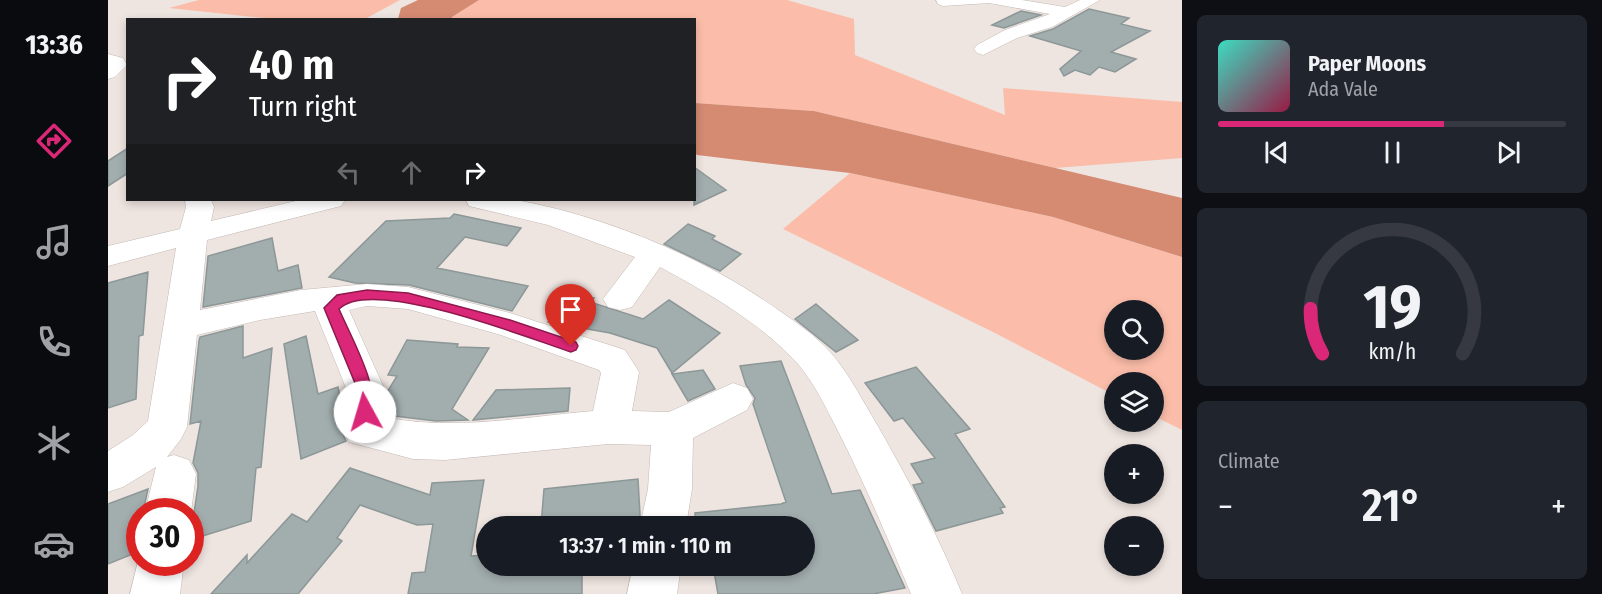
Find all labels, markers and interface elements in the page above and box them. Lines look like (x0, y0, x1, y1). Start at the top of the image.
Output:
text: 13:36 (25, 29, 83, 61)
text: 40 m (249, 40, 334, 90)
icon: right (150, 42, 228, 120)
text: Paper Moons (1308, 50, 1426, 77)
text: Ada Vale (1308, 77, 1378, 101)
text: Turn right (249, 91, 357, 123)
icon: directions (33, 120, 75, 162)
icon: previous (1260, 136, 1293, 169)
icon: pause (1376, 136, 1409, 169)
icon: next (1492, 136, 1525, 169)
icon: left (332, 156, 365, 189)
icon: ahead (395, 156, 428, 189)
icon: right (458, 156, 491, 189)
icon: music (33, 221, 75, 263)
text: 19 (1363, 270, 1421, 345)
pin (545, 284, 596, 346)
icon: arrive (554, 293, 587, 326)
map controls (1104, 300, 1164, 576)
button: search (1104, 300, 1164, 360)
icon: phone (33, 321, 75, 363)
text: km/h (1368, 339, 1416, 365)
button: layers (1104, 372, 1164, 432)
position arrow (333, 380, 397, 444)
icon: climate (33, 422, 75, 464)
button: + (1104, 444, 1164, 504)
text: Climate (1218, 449, 1280, 473)
text: 21° (1362, 479, 1422, 533)
text: − (1218, 487, 1233, 527)
text: + (1551, 487, 1566, 527)
speed limit sign: 30 (126, 498, 204, 576)
button: − (1104, 516, 1164, 576)
icon: car (33, 523, 75, 565)
text: 13:37 · 1 min · 110 m (559, 532, 732, 559)

